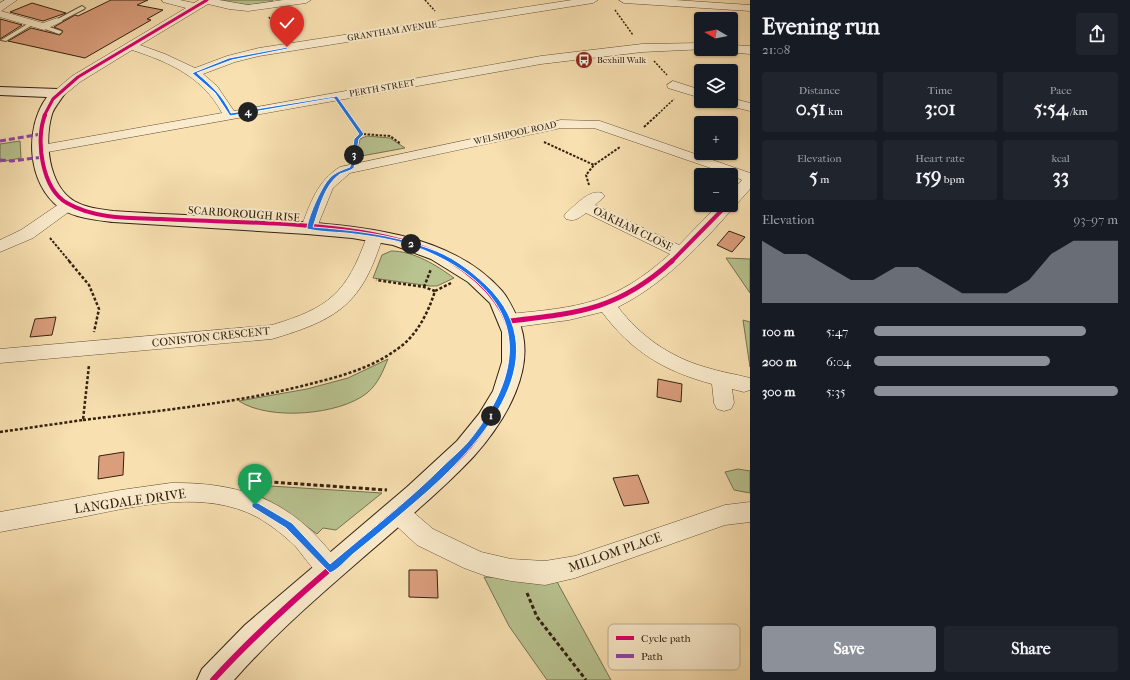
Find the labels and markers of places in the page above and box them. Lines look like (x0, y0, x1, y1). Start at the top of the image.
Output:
pin (270, 6, 304, 47)
bus stop icon: Bexhill Walk (574, 50, 594, 70)
place label: Bexhill Walk (597, 55, 646, 65)
pin: 4 (238, 102, 258, 122)
pin: 3 (344, 145, 364, 165)
pin: 2 (401, 234, 421, 254)
pin: 1 (481, 406, 501, 426)
pin (238, 464, 272, 505)

